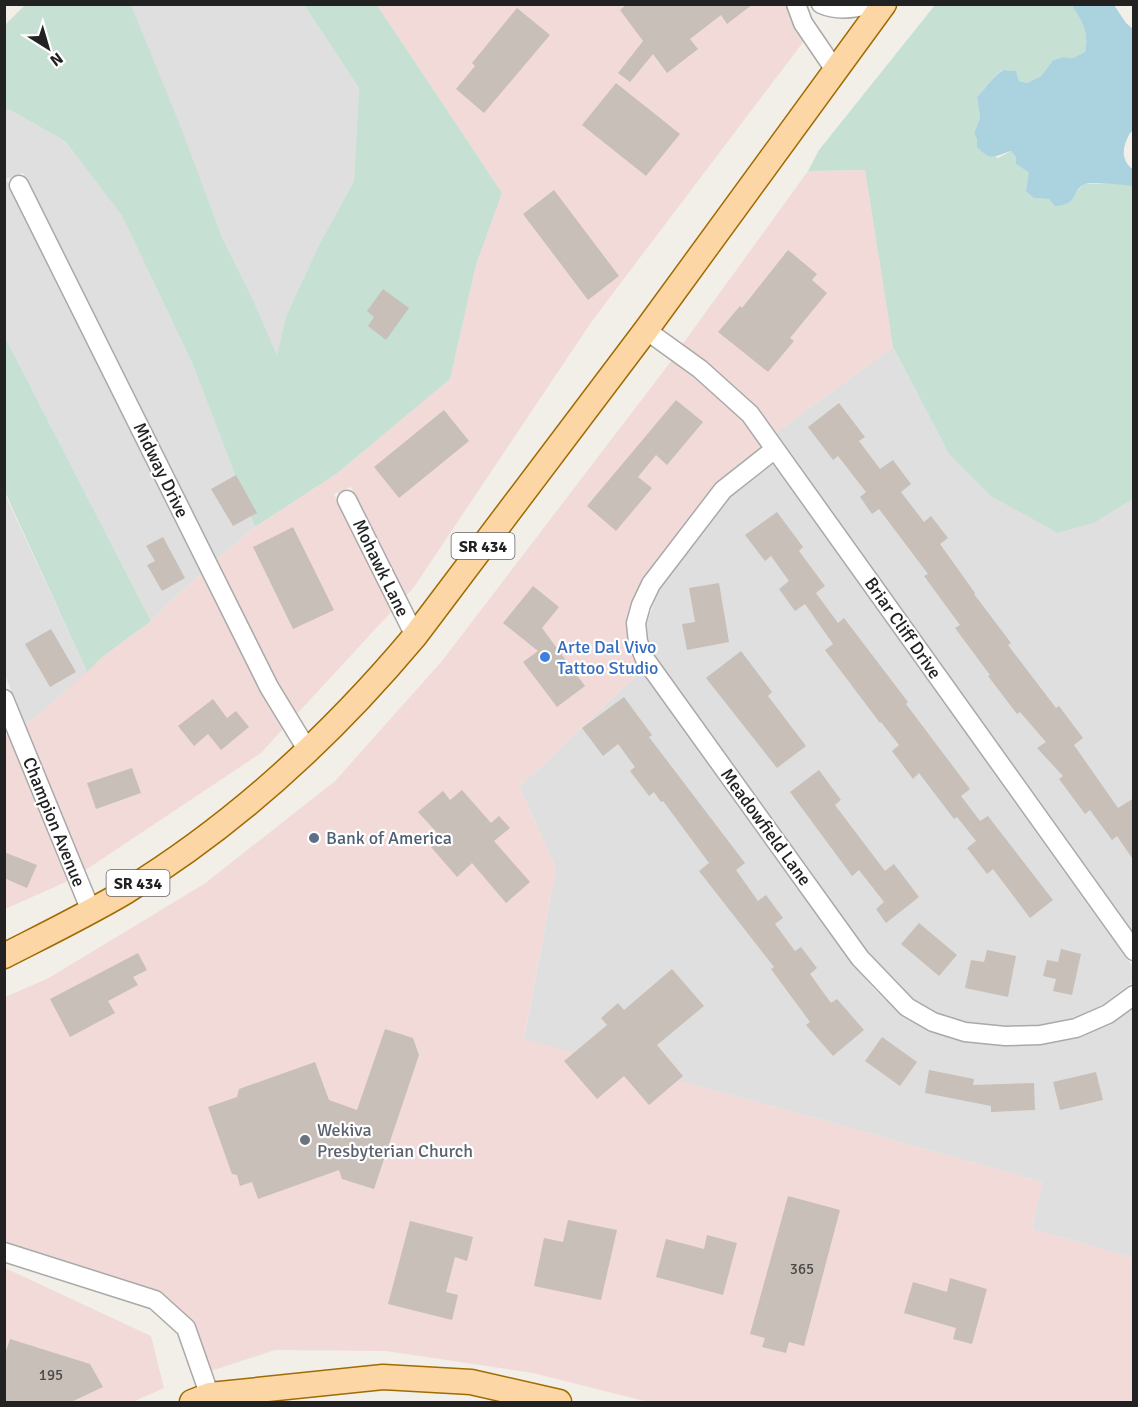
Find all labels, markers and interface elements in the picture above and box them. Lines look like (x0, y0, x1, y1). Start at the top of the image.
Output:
north arrow (18, 18, 78, 78)
text: N (46, 48, 67, 71)
street label: Midway Drive (128, 419, 194, 521)
street label: Mohawk Lane (348, 516, 414, 620)
road number: SR 434 (452, 533, 514, 559)
street label: Briar Cliff Drive (860, 573, 946, 683)
place label: Arte Dal Vivo Tattoo Studio (557, 636, 658, 679)
marker: Arte Dal Vivo Tattoo Studio (538, 650, 552, 664)
street label: Champion Avenue (18, 754, 90, 890)
street label: Meadowfield Lane (716, 764, 816, 890)
place label: Bank of America (326, 827, 452, 849)
marker: Bank of America (307, 831, 321, 845)
road number: SR 434 (106, 870, 170, 896)
place label: Wekiva Presbyterian Church (317, 1119, 473, 1162)
marker: Wekiva Presbyterian Church (298, 1133, 312, 1147)
house number: 365 (790, 1260, 814, 1278)
house number: 195 (39, 1366, 63, 1384)

